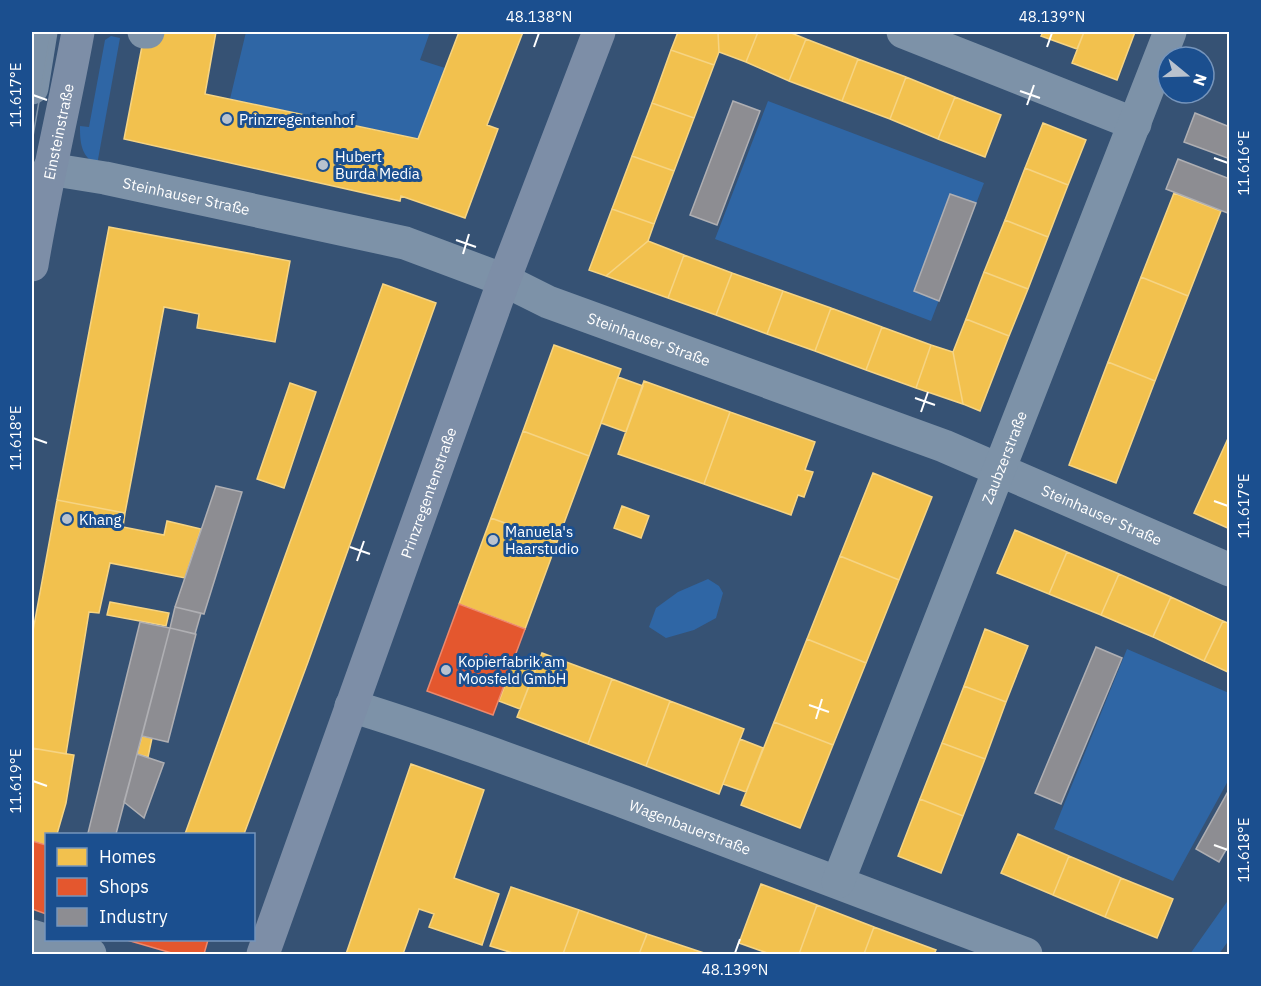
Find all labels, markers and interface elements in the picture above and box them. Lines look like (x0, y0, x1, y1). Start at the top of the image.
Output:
text: 48.138°N (506, 7, 572, 26)
text: 48.139°N (1019, 7, 1085, 26)
north arrow (1156, 45, 1216, 105)
text: 11.617°E (6, 63, 25, 127)
text: N (1189, 71, 1212, 89)
street label: Einsteinstraße (39, 82, 77, 181)
place label: Prinzregentenhof (239, 110, 355, 129)
marker: Prinzregentenhof (220, 112, 234, 126)
text: 11.616°E (1234, 131, 1253, 195)
place label: Hubert Burda Media (335, 147, 420, 183)
marker: Hubert Burda Media (316, 158, 330, 172)
street label: Steinhauser Straße (121, 173, 252, 219)
street label: Steinhauser Straße (585, 308, 713, 370)
text: 11.618°E (6, 406, 25, 470)
street label: Zaubzerstraße (977, 408, 1031, 506)
street label: Prinzregentenstraße (396, 425, 460, 561)
text: 11.617°E (1234, 474, 1253, 538)
street label: Steinhauser Straße (1039, 480, 1165, 549)
place label: Khang (79, 510, 122, 529)
marker: Khang (60, 512, 74, 526)
place label: Manuela's Haarstudio (505, 522, 579, 558)
marker: Manuela's Haarstudio (486, 533, 500, 547)
place label: Kopierfabrik am Moosfeld GmbH (458, 652, 566, 688)
marker: Kopierfabrik am Moosfeld GmbH (439, 663, 453, 677)
text: 11.619°E (6, 749, 25, 813)
street label: Wagenbauerstraße (627, 795, 754, 858)
text: 11.618°E (1234, 818, 1253, 882)
legend (45, 833, 255, 941)
text: Homes (99, 845, 156, 868)
text: Shops (99, 875, 149, 898)
text: Industry (99, 905, 168, 928)
text: 48.139°N (702, 960, 768, 979)

